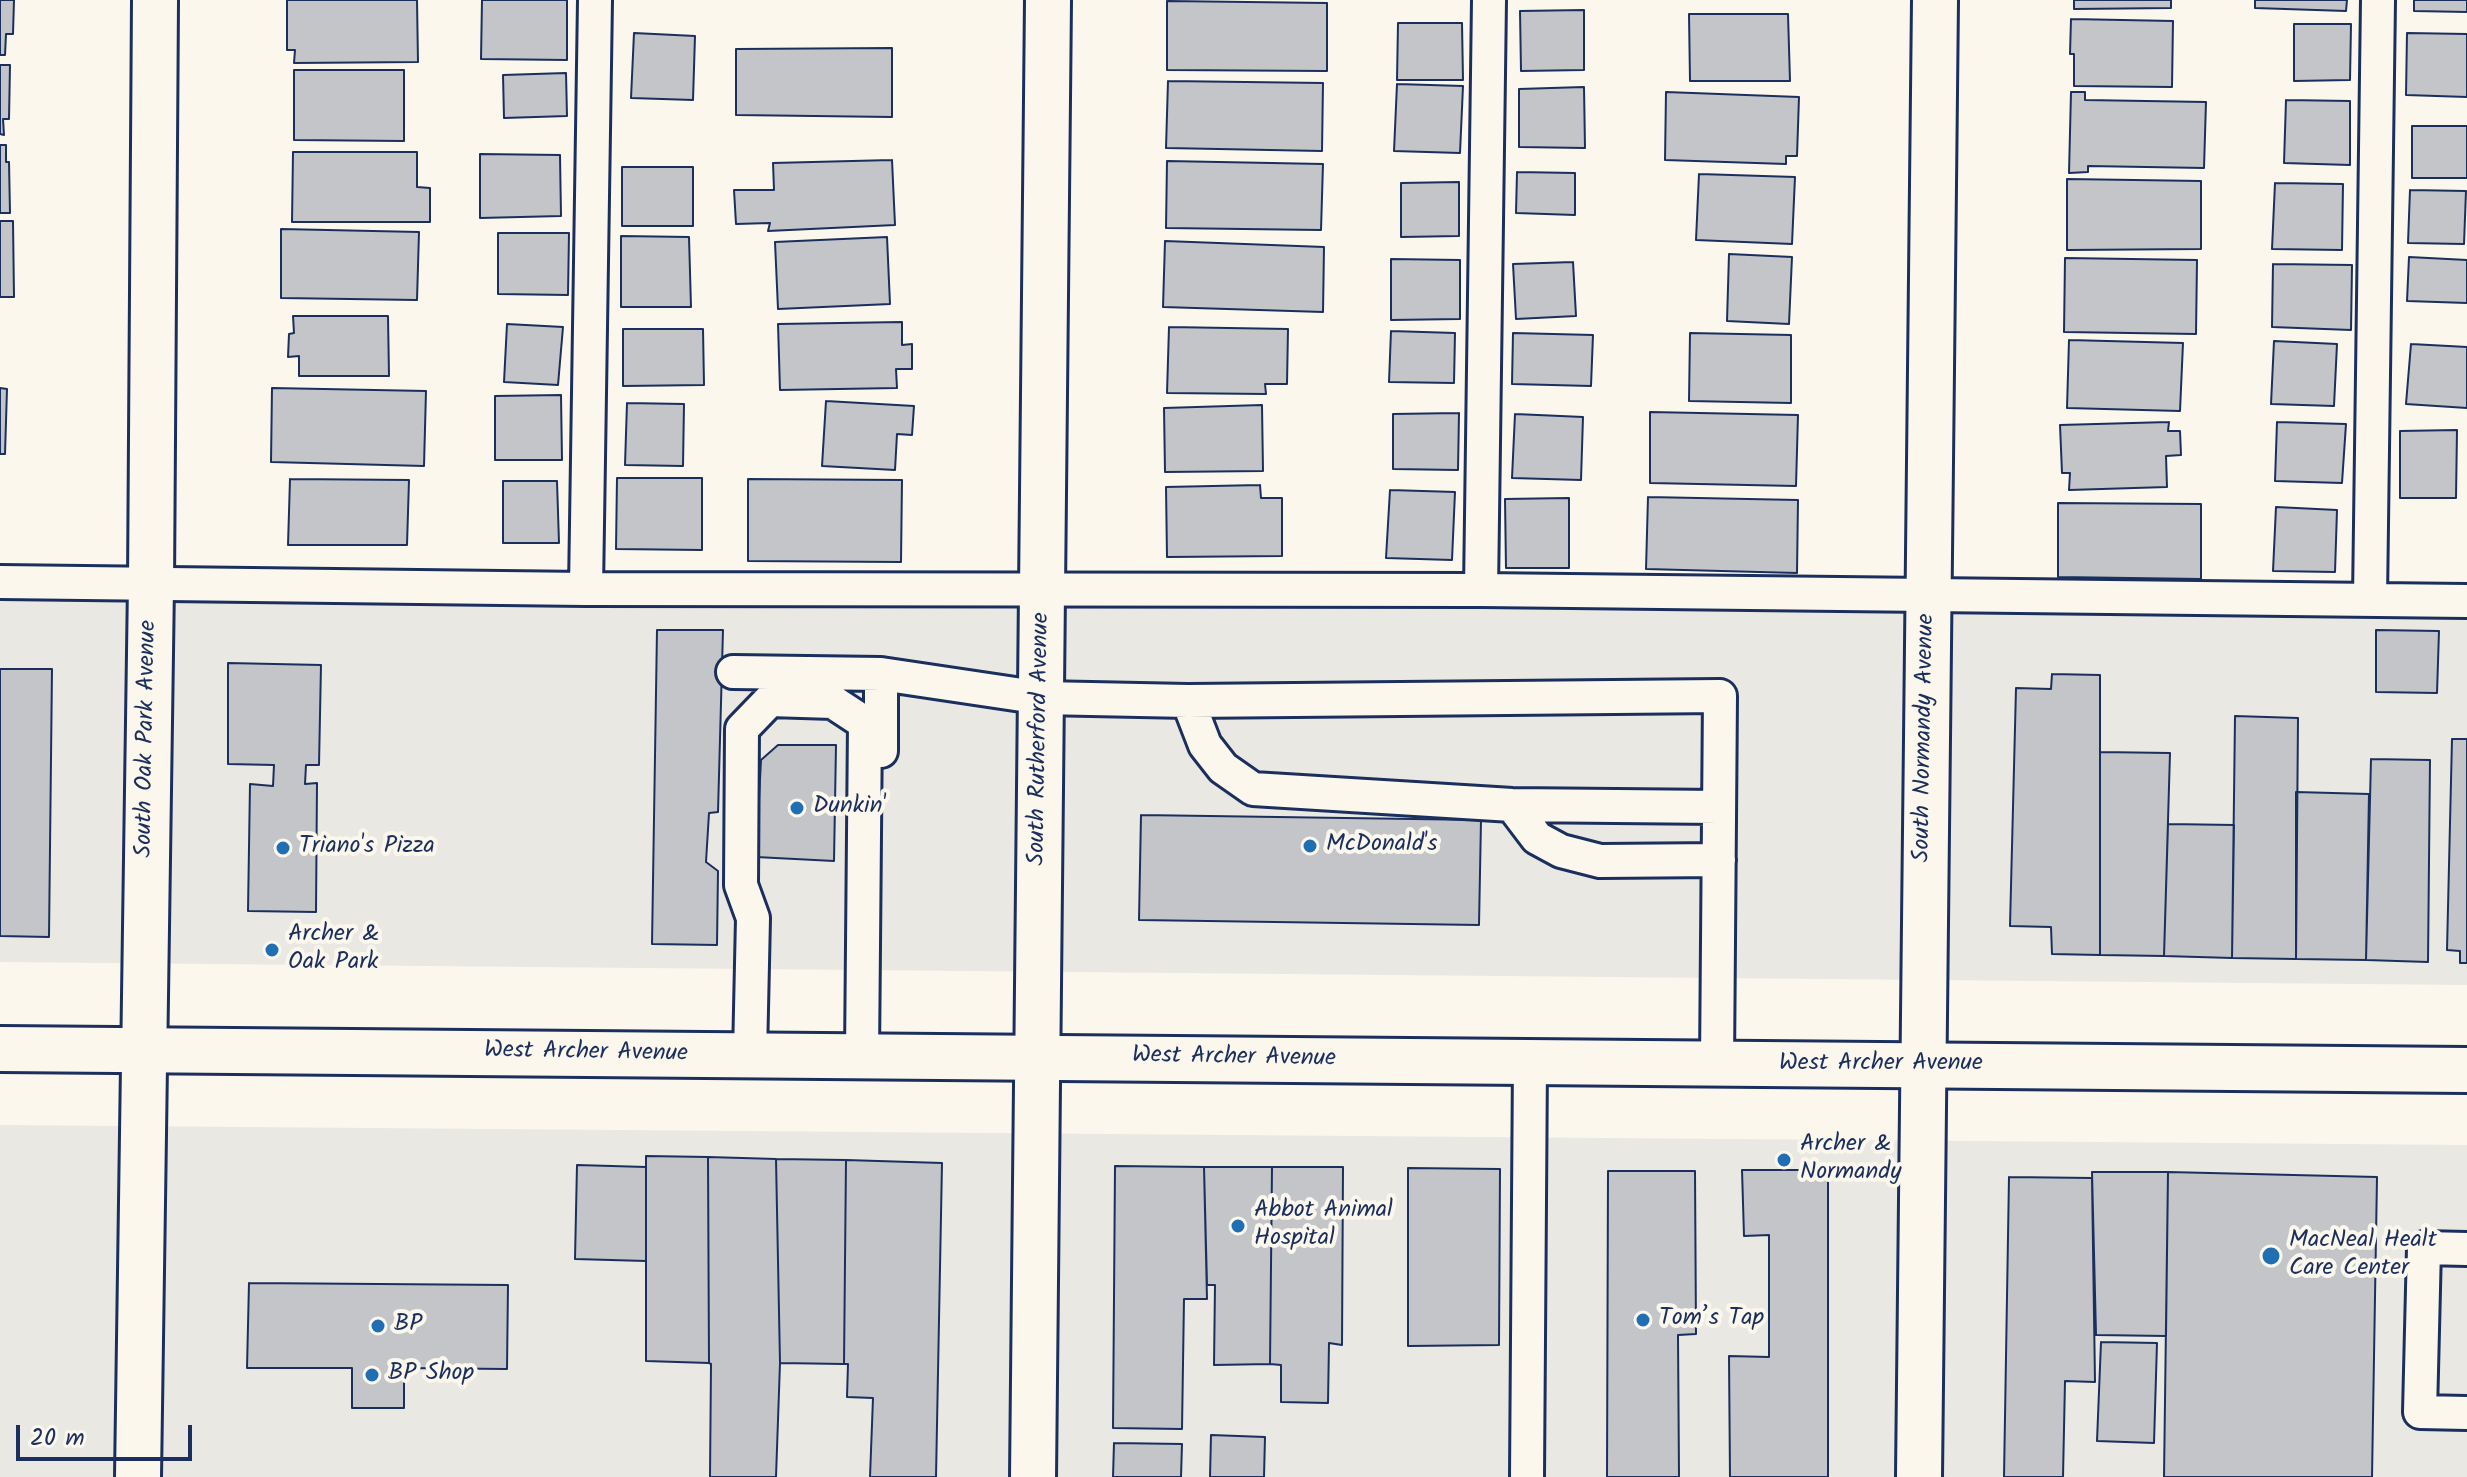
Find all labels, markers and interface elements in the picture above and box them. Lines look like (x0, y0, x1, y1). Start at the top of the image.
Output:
street label: South Rutherford Avenue (1024, 612, 1058, 866)
street label: South Normandy Avenue (1909, 613, 1943, 863)
street label: South Oak Park Avenue (132, 620, 164, 858)
place label: Dunkin' (813, 794, 886, 822)
marker: Dunkin' (788, 799, 806, 817)
place label: McDonald's (1326, 832, 1438, 860)
place label: Triano's Pizza (299, 834, 435, 862)
marker: McDonald's (1301, 837, 1319, 855)
marker: Triano's Pizza (274, 839, 292, 857)
place label: Archer & Oak Park (288, 922, 379, 978)
marker: Archer & Oak Park (263, 941, 281, 959)
street label: West Archer Avenue (484, 1038, 688, 1070)
street label: West Archer Avenue (1132, 1043, 1336, 1075)
street label: West Archer Avenue (1779, 1051, 1983, 1079)
place label: Archer & Normandy (1800, 1132, 1901, 1188)
marker: Archer & Normandy (1775, 1151, 1793, 1169)
place label: Abbot Animal Hospital (1254, 1198, 1393, 1254)
marker: Abbot Animal Hospital (1229, 1217, 1247, 1235)
place label: MacNeal Healt Care Center (2289, 1228, 2437, 1284)
marker: MacNeal Healt Care Center (2260, 1245, 2282, 1267)
place label: Tom’s Tap (1659, 1306, 1764, 1334)
marker: Tom’s Tap (1634, 1311, 1652, 1329)
place label: BP (394, 1312, 422, 1340)
marker: BP (369, 1317, 387, 1335)
place label: BP Shop (388, 1361, 474, 1389)
marker: BP Shop (363, 1366, 381, 1384)
scale bar (20, 1409, 196, 1459)
text: 20 m (30, 1419, 85, 1458)

